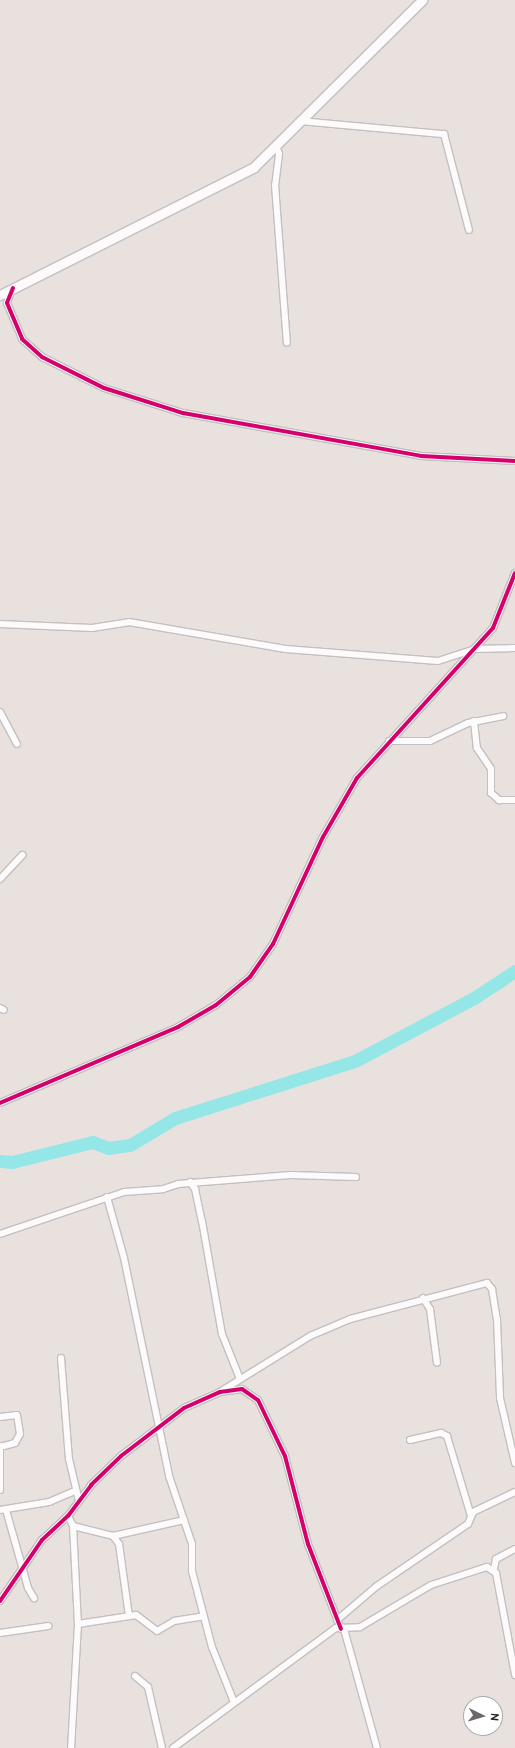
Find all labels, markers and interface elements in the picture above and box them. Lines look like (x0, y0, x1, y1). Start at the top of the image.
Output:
north arrow (463, 1696, 503, 1736)
text: N (487, 1712, 501, 1722)

